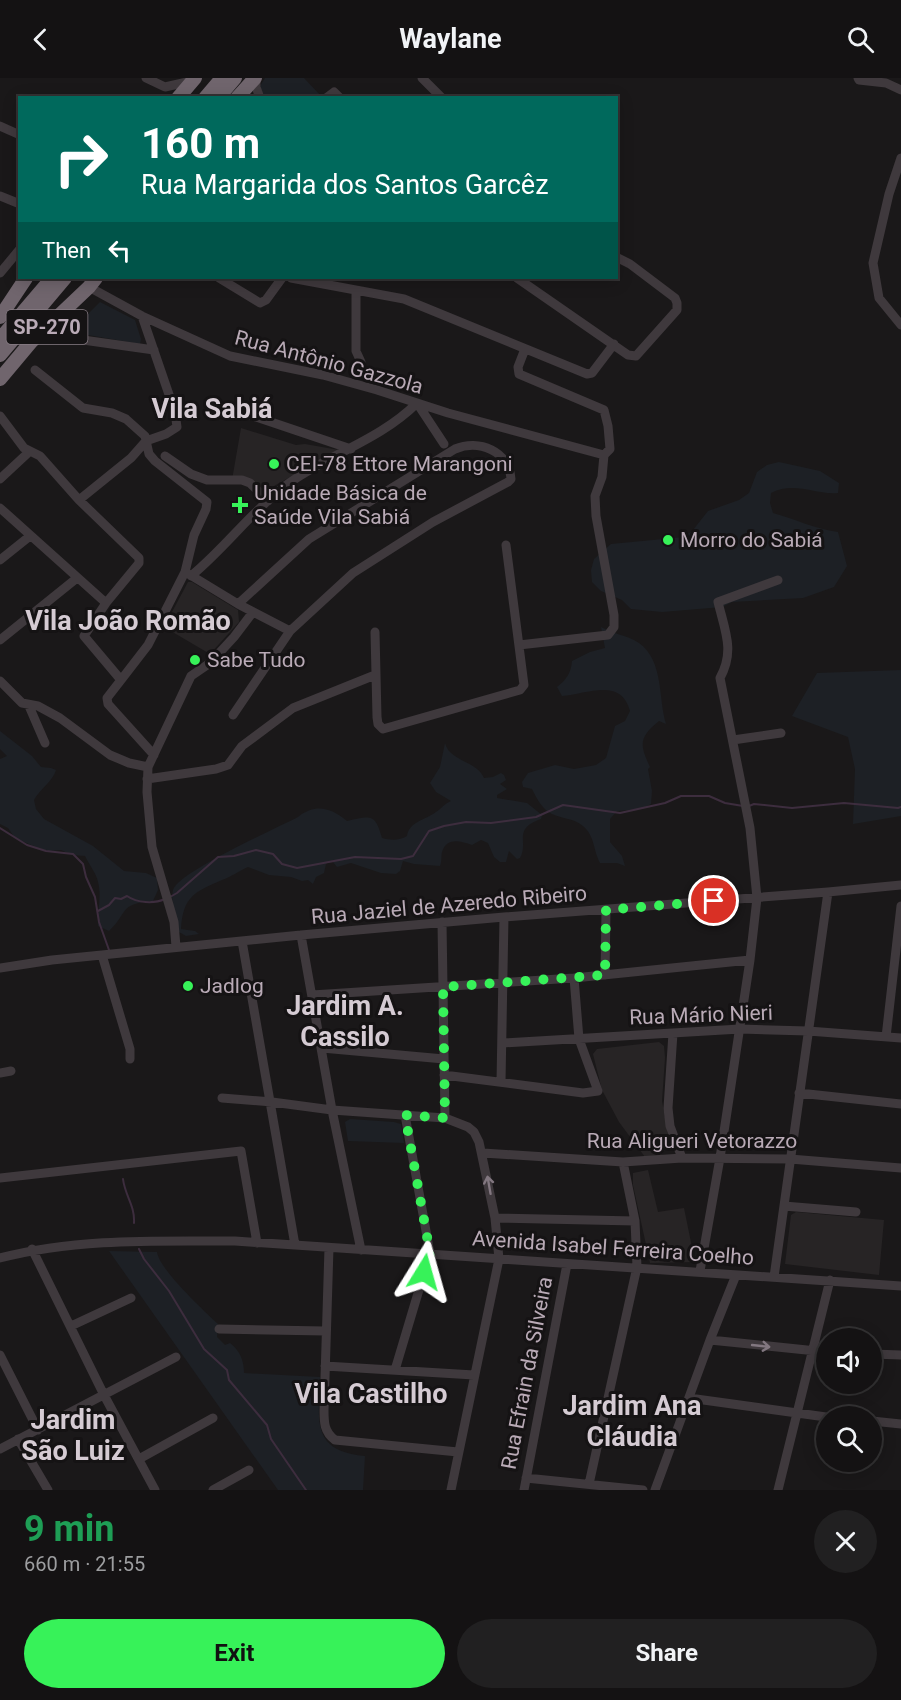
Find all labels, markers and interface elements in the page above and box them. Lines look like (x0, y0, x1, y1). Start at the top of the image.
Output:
icon: back (24, 23, 57, 56)
text: Waylane (399, 23, 502, 55)
icon: search (844, 23, 877, 56)
text: 160 m (141, 119, 260, 168)
icon: right (42, 120, 120, 198)
text: Rua Margarida dos Santos Garcêz (141, 169, 549, 201)
icon: left (103, 234, 136, 267)
text: Then (42, 238, 91, 263)
road number: SP-270 (6, 310, 88, 344)
street label: Rua Antônio Gazzola (232, 325, 426, 399)
district label: Vila Sabiá (152, 393, 272, 425)
place label: CEI-78 Ettore Marangoni (286, 452, 513, 476)
marker: CEI-78 Ettore Marangoni (267, 457, 281, 471)
place label: Unidade Básica de Saúde Vila Sabiá (254, 481, 427, 529)
marker: Unidade Básica de Saúde Vila Sabiá (231, 496, 249, 514)
place label: Morro do Sabiá (680, 528, 823, 552)
marker: Morro do Sabiá (661, 533, 675, 547)
district label: Vila João Romão (25, 605, 231, 637)
place label: Sabe Tudo (207, 648, 306, 672)
marker: Sabe Tudo (188, 653, 202, 667)
pin (688, 875, 739, 926)
street label: Rua Jaziel de Azeredo Ribeiro (310, 881, 588, 929)
icon: arrive (697, 884, 730, 917)
place label: Jadlog (200, 974, 264, 998)
marker: Jadlog (181, 979, 195, 993)
district label: Jardim A. Cassilo (286, 990, 404, 1053)
street label: Rua Mário Nieri (629, 1000, 773, 1030)
street label: Rua Aligueri Vetorazzo (587, 1129, 797, 1153)
one-way arrow (483, 1176, 494, 1195)
street label: Avenida Isabel Ferreira Coelho (471, 1226, 755, 1270)
position arrow (392, 1240, 456, 1304)
street label: Rua Efrain da Silveira (497, 1275, 557, 1471)
map controls (816, 1328, 882, 1472)
button: sound (816, 1328, 882, 1394)
one-way arrow (750, 1341, 770, 1352)
district label: Vila Castilho (295, 1378, 447, 1410)
district label: Jardim Ana Cláudia (563, 1390, 701, 1453)
district label: Jardim São Luiz (21, 1404, 125, 1467)
button: search (816, 1406, 882, 1472)
text: 9 min (24, 1508, 115, 1550)
button: close (814, 1510, 877, 1573)
text: 660 m · 21:55 (24, 1552, 145, 1576)
button: Exit (24, 1619, 445, 1688)
button: Share (457, 1619, 877, 1688)

